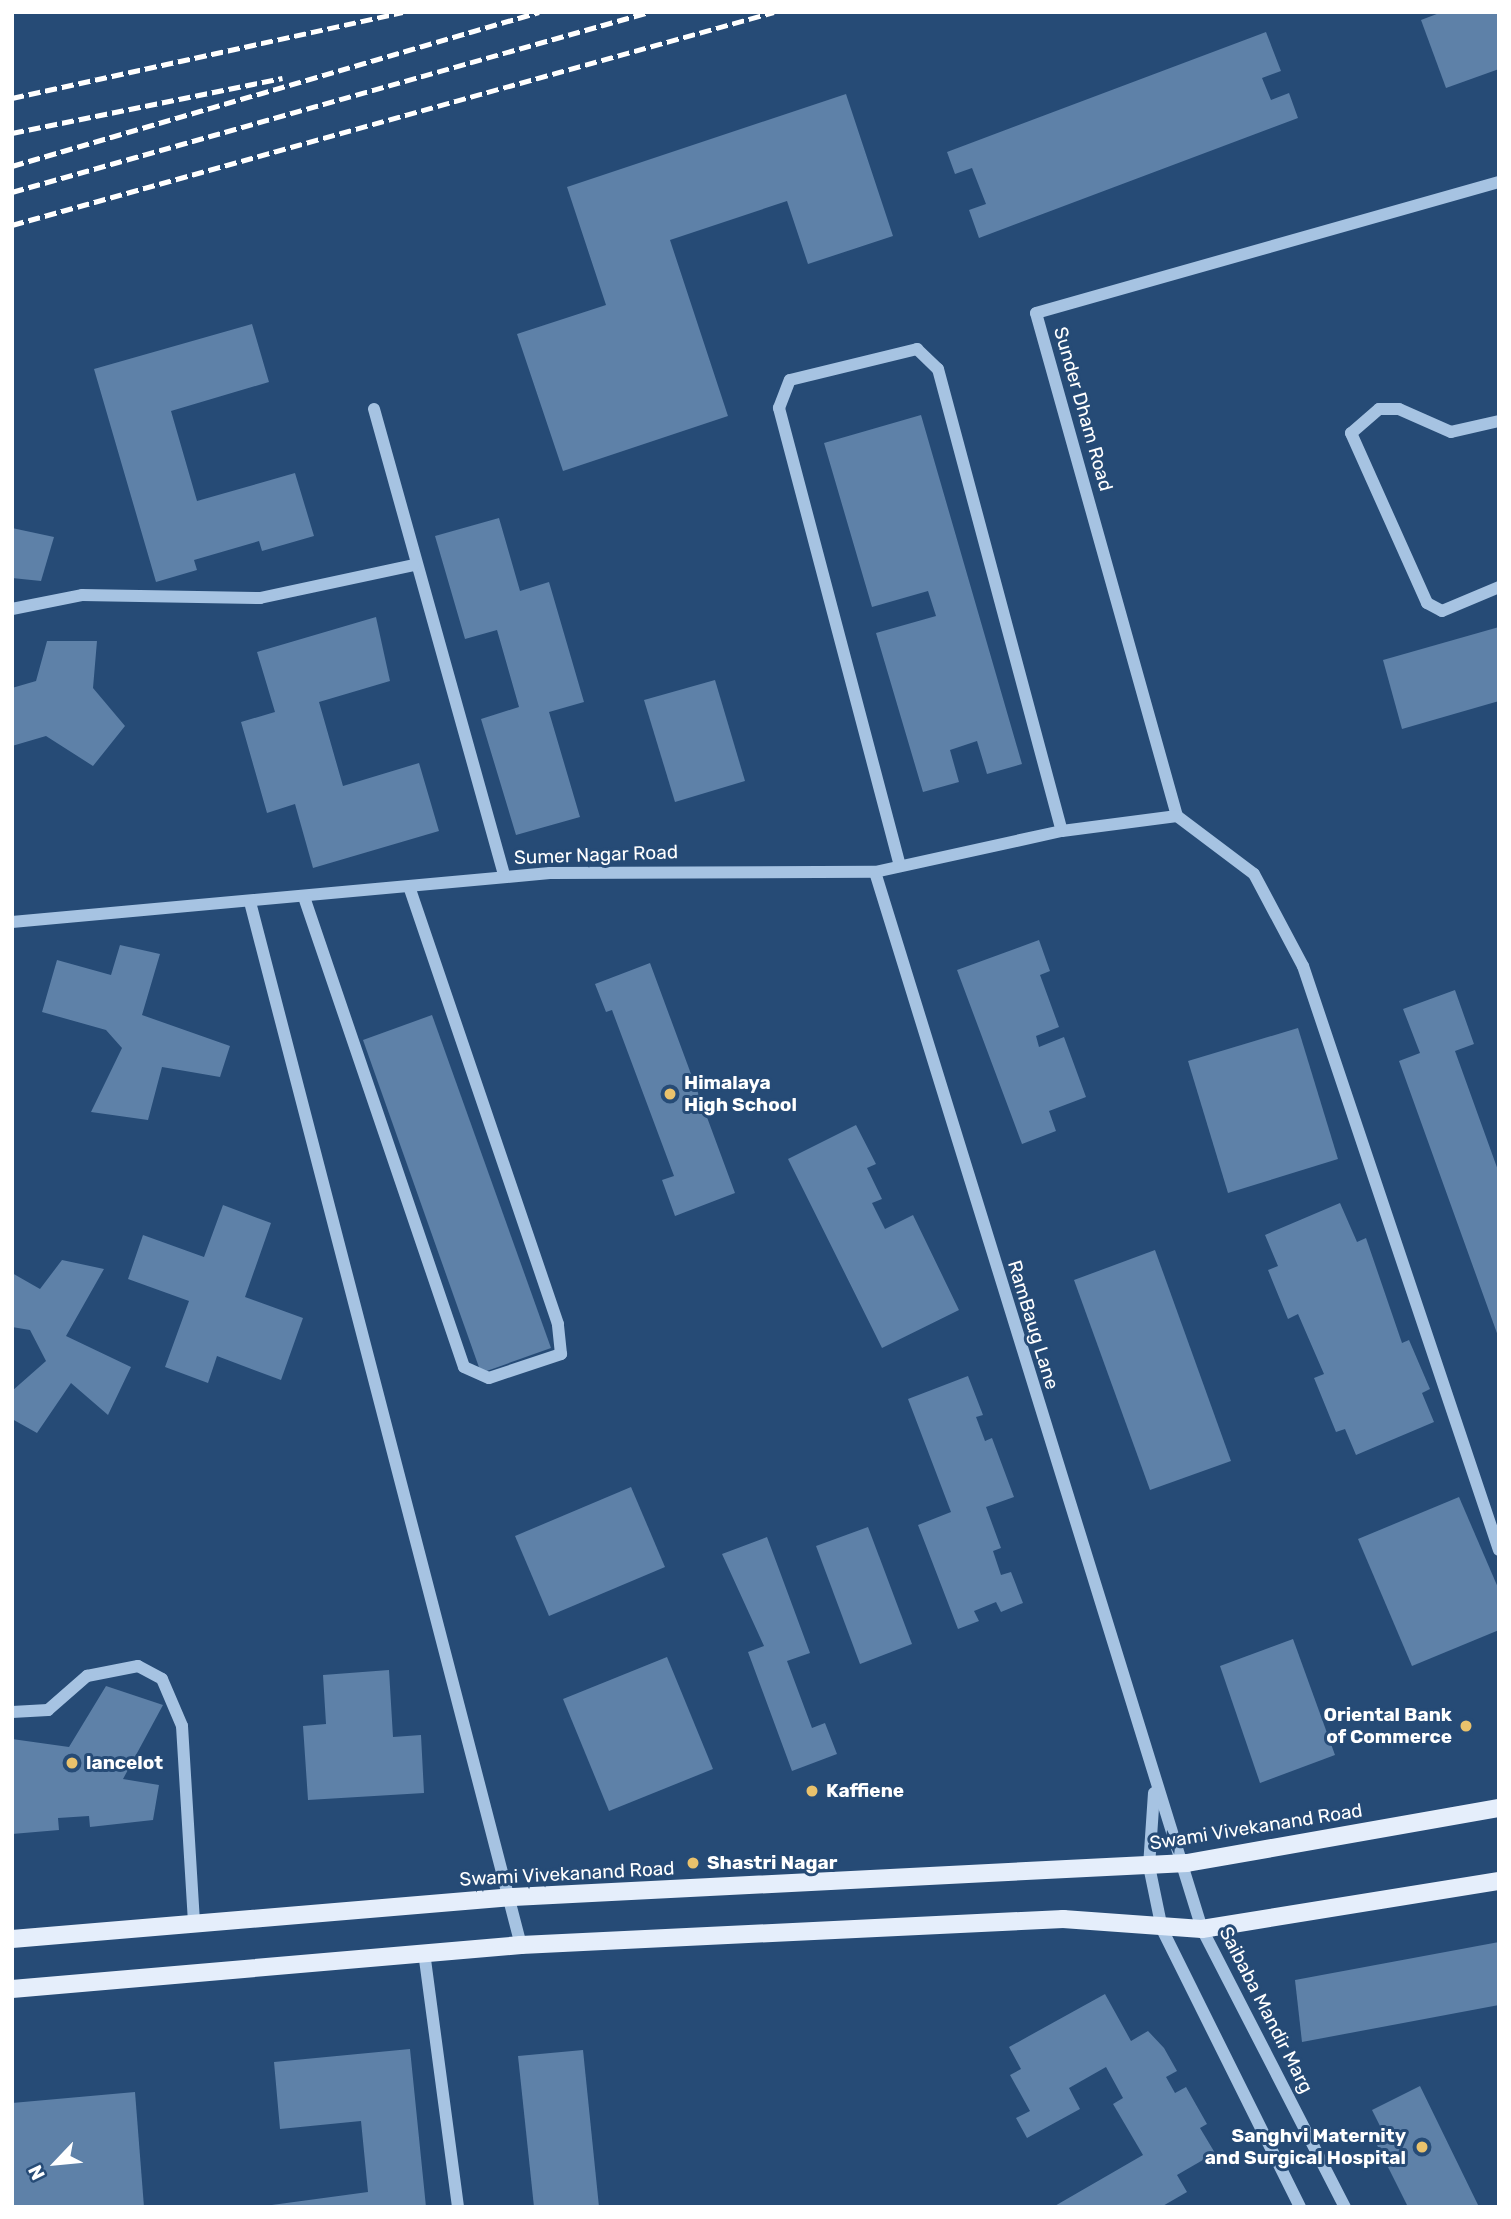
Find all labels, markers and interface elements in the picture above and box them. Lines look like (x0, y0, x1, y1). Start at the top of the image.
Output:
street label: Sunder Dham Road (1049, 324, 1117, 494)
street label: Sumer Nagar Road (513, 841, 679, 869)
place label: Himalaya High School (684, 1072, 797, 1116)
marker: Himalaya High School (662, 1086, 678, 1102)
street label: RamBaug Lane (1003, 1258, 1063, 1392)
place label: Oriental Bank of Commerce (1324, 1704, 1452, 1748)
marker: Oriental Bank of Commerce (1458, 1718, 1474, 1734)
place label: lancelot (86, 1752, 163, 1774)
marker: lancelot (64, 1755, 80, 1771)
place label: Kaffiene (826, 1780, 904, 1802)
marker: Kaffiene (804, 1783, 820, 1799)
street label: Swami Vivekanand Road (1148, 1799, 1364, 1855)
place label: Shastri Nagar (707, 1852, 837, 1874)
marker: Shastri Nagar (685, 1855, 701, 1871)
street label: Swami Vivekanand Road (459, 1857, 675, 1891)
street label: Saibaba Mandir Marg (1214, 1923, 1318, 2097)
place label: Sanghvi Maternity and Surgical Hospital (1205, 2125, 1406, 2169)
north arrow (21, 2128, 91, 2198)
marker: Sanghvi Maternity and Surgical Hospital (1412, 2137, 1432, 2157)
text: N (23, 2161, 50, 2184)

